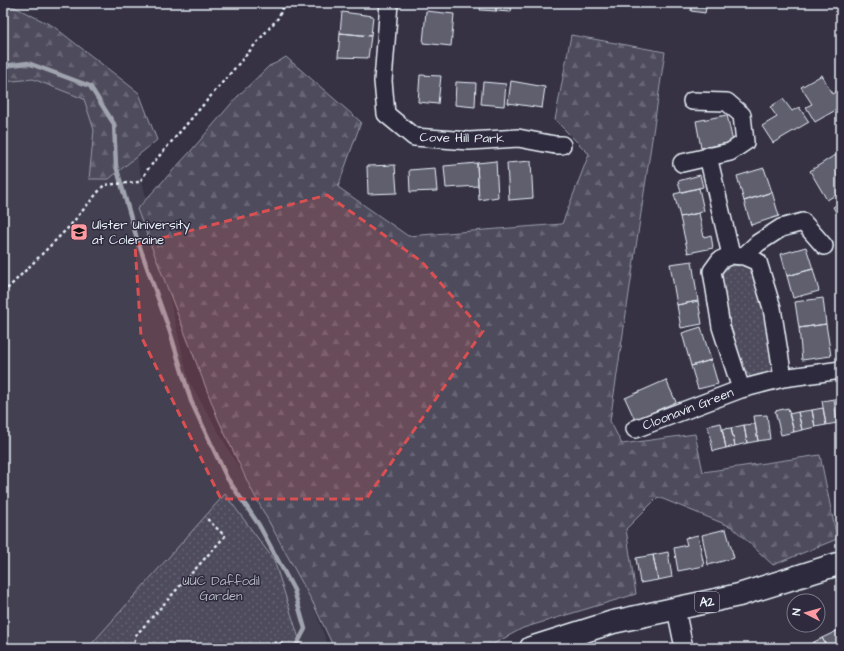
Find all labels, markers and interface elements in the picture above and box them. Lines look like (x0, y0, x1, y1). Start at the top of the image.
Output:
street label: Cove Hill Park (419, 128, 505, 148)
place label: Ulster University at Coleraine (92, 216, 190, 249)
school or university icon: Ulster University at Coleraine (69, 222, 89, 242)
street label: Cloonavin Green (640, 383, 737, 435)
park label: UUC Daffodil Garden (182, 572, 260, 605)
road number: A2 (695, 592, 719, 612)
north arrow (786, 593, 826, 633)
text: N (789, 608, 804, 616)

